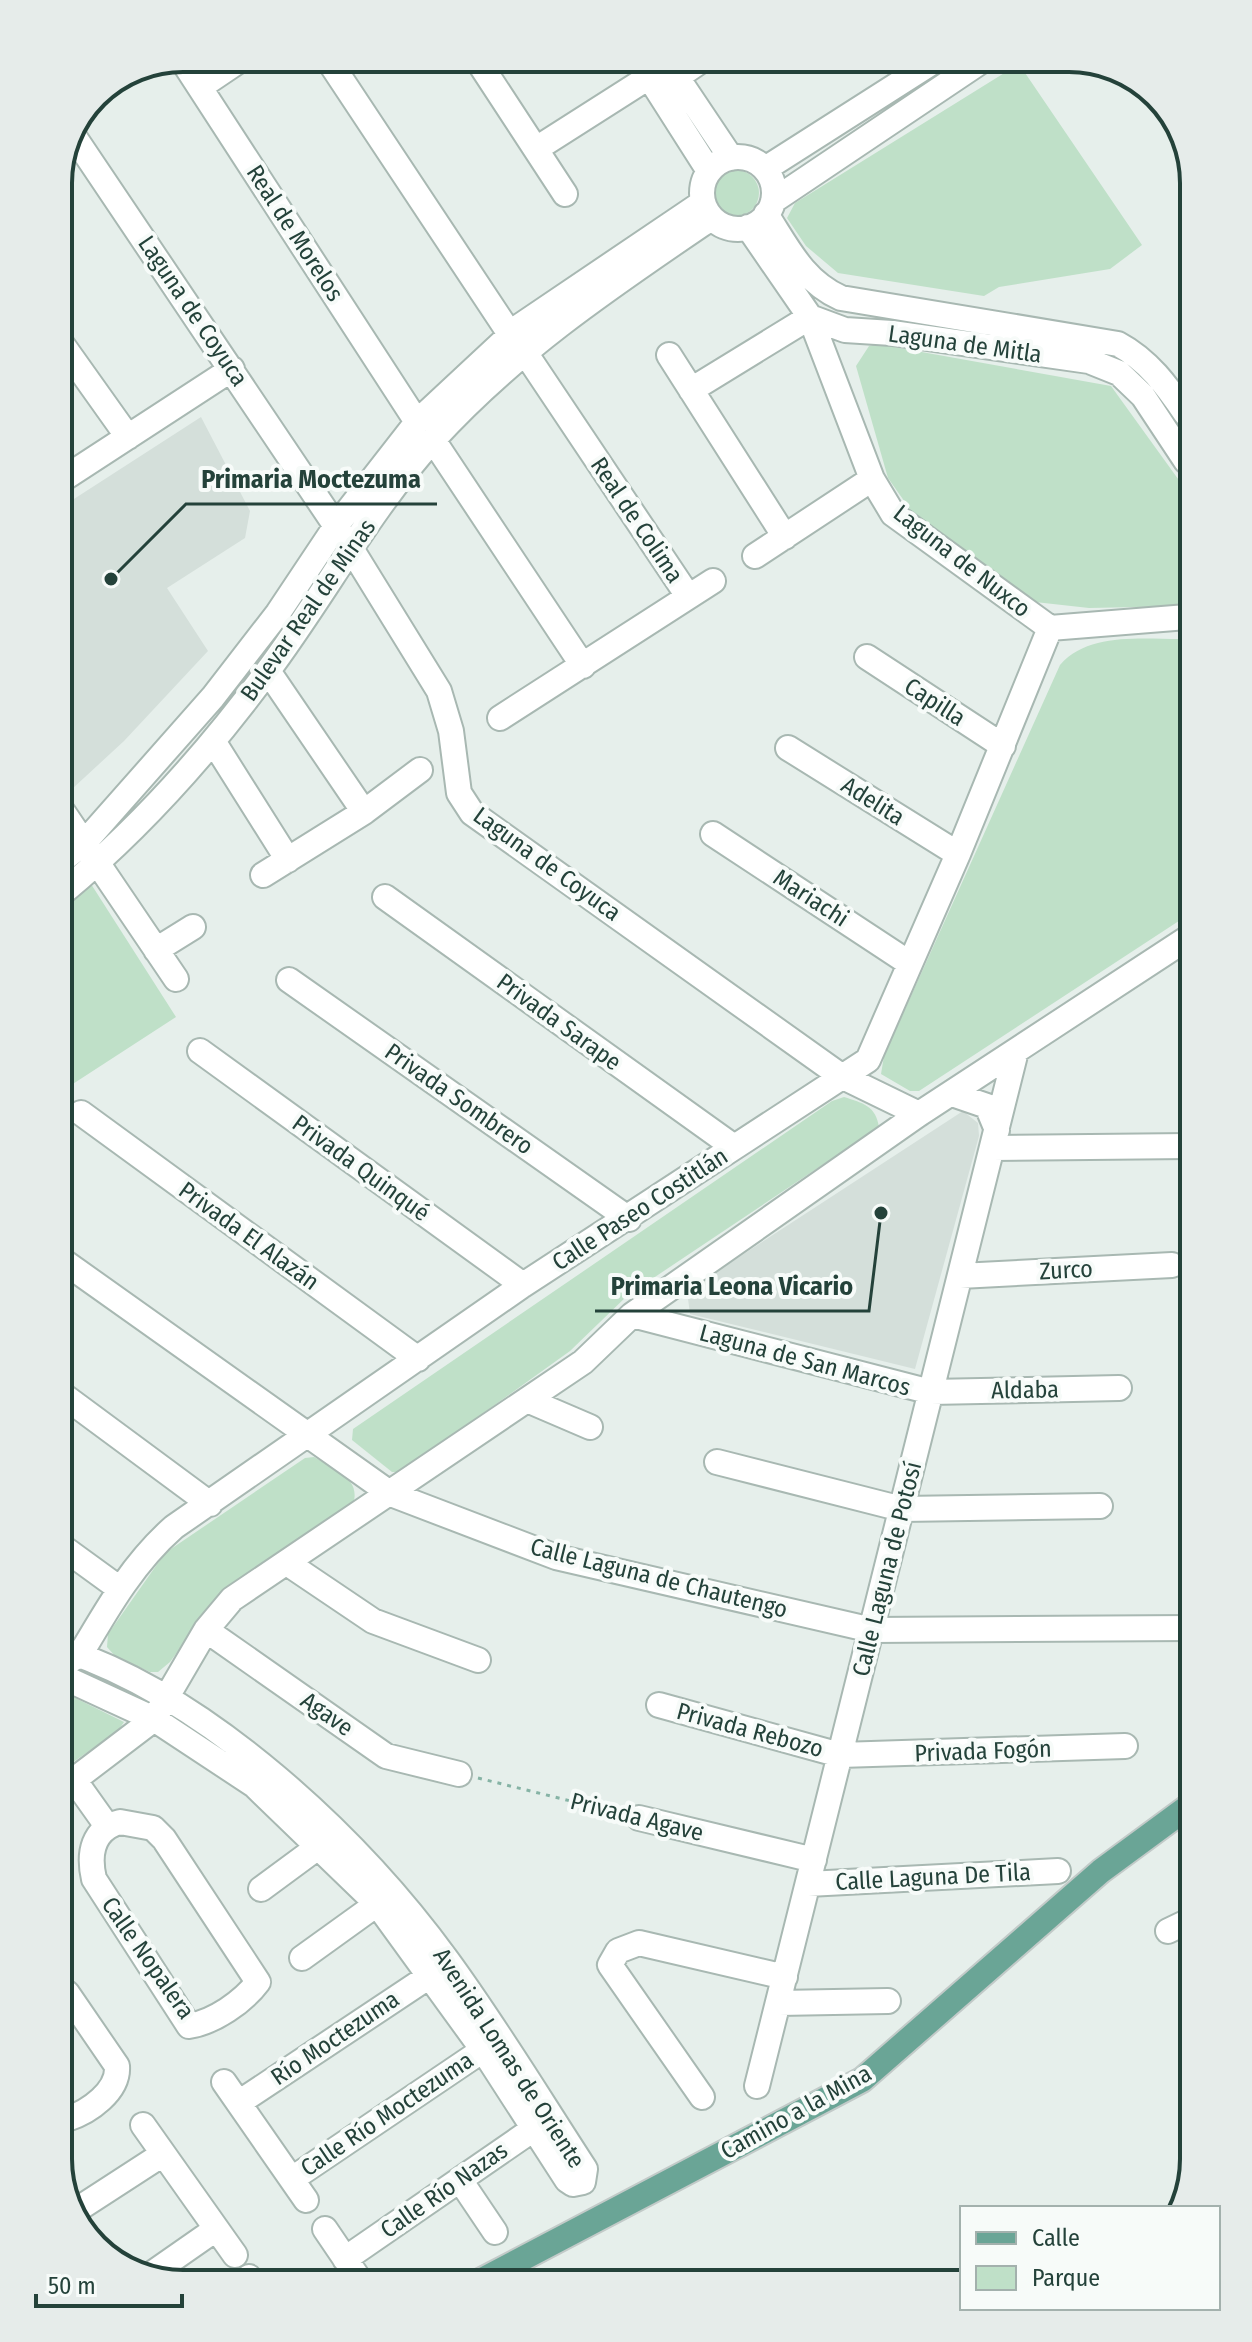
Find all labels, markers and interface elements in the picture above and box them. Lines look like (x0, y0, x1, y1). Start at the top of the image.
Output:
street label: Real de Morelos (241, 160, 349, 306)
street label: Laguna de Coyuca (132, 231, 254, 391)
street label: Laguna de Mitla (886, 319, 1044, 369)
street label: Real de Colima (585, 452, 689, 588)
callout: Primaria Moctezuma (186, 454, 437, 504)
text: Primaria Moctezuma (201, 464, 421, 495)
street label: Laguna de Nuxco (888, 499, 1036, 623)
street label: Bulevar Real de Minas (235, 514, 381, 706)
street label: Capilla (899, 672, 971, 732)
street label: Adelita (836, 771, 910, 831)
street label: Laguna de Coyuca (468, 801, 626, 927)
street label: Mariachi (768, 863, 854, 933)
street label: Privada Sarape (491, 968, 627, 1076)
street label: Privada Sombrero (379, 1037, 539, 1161)
street label: Privada Quinqué (287, 1109, 435, 1227)
street label: Calle Paseo Costitlán (547, 1142, 733, 1276)
street label: Privada El Alazán (174, 1176, 324, 1296)
street label: Zurco (1039, 1255, 1093, 1285)
callout: Primaria Leona Vicario (595, 1261, 869, 1311)
text: Primaria Leona Vicario (611, 1271, 853, 1302)
street label: Laguna de San Marcos (696, 1318, 914, 1402)
street label: Aldaba (991, 1375, 1059, 1405)
street label: Calle Laguna de Potosí (847, 1459, 927, 1679)
street label: Calle Laguna de Chautengo (528, 1532, 790, 1624)
street label: Agave (296, 1686, 358, 1742)
street label: Privada Rebozo (674, 1697, 826, 1763)
street label: Privada Fogón (914, 1735, 1052, 1767)
street label: Privada Agave (568, 1787, 706, 1847)
street label: Calle Laguna De Tila (835, 1858, 1031, 1896)
street label: Calle Nopalera (96, 1892, 200, 2024)
street label: Avenida Lomas de Oriente (427, 1943, 591, 2173)
street label: Río Moctezuma (266, 1985, 404, 2091)
street label: Calle Río Moctezuma (295, 2046, 479, 2182)
street label: Camino a la Mina (716, 2059, 876, 2165)
street label: Calle Río Nazas (375, 2136, 513, 2244)
legend (960, 2206, 1220, 2310)
text: Calle (1032, 2224, 1080, 2252)
scale bar (36, 2258, 182, 2308)
text: Parque (1032, 2264, 1100, 2292)
text: 50 m (48, 2272, 96, 2300)

